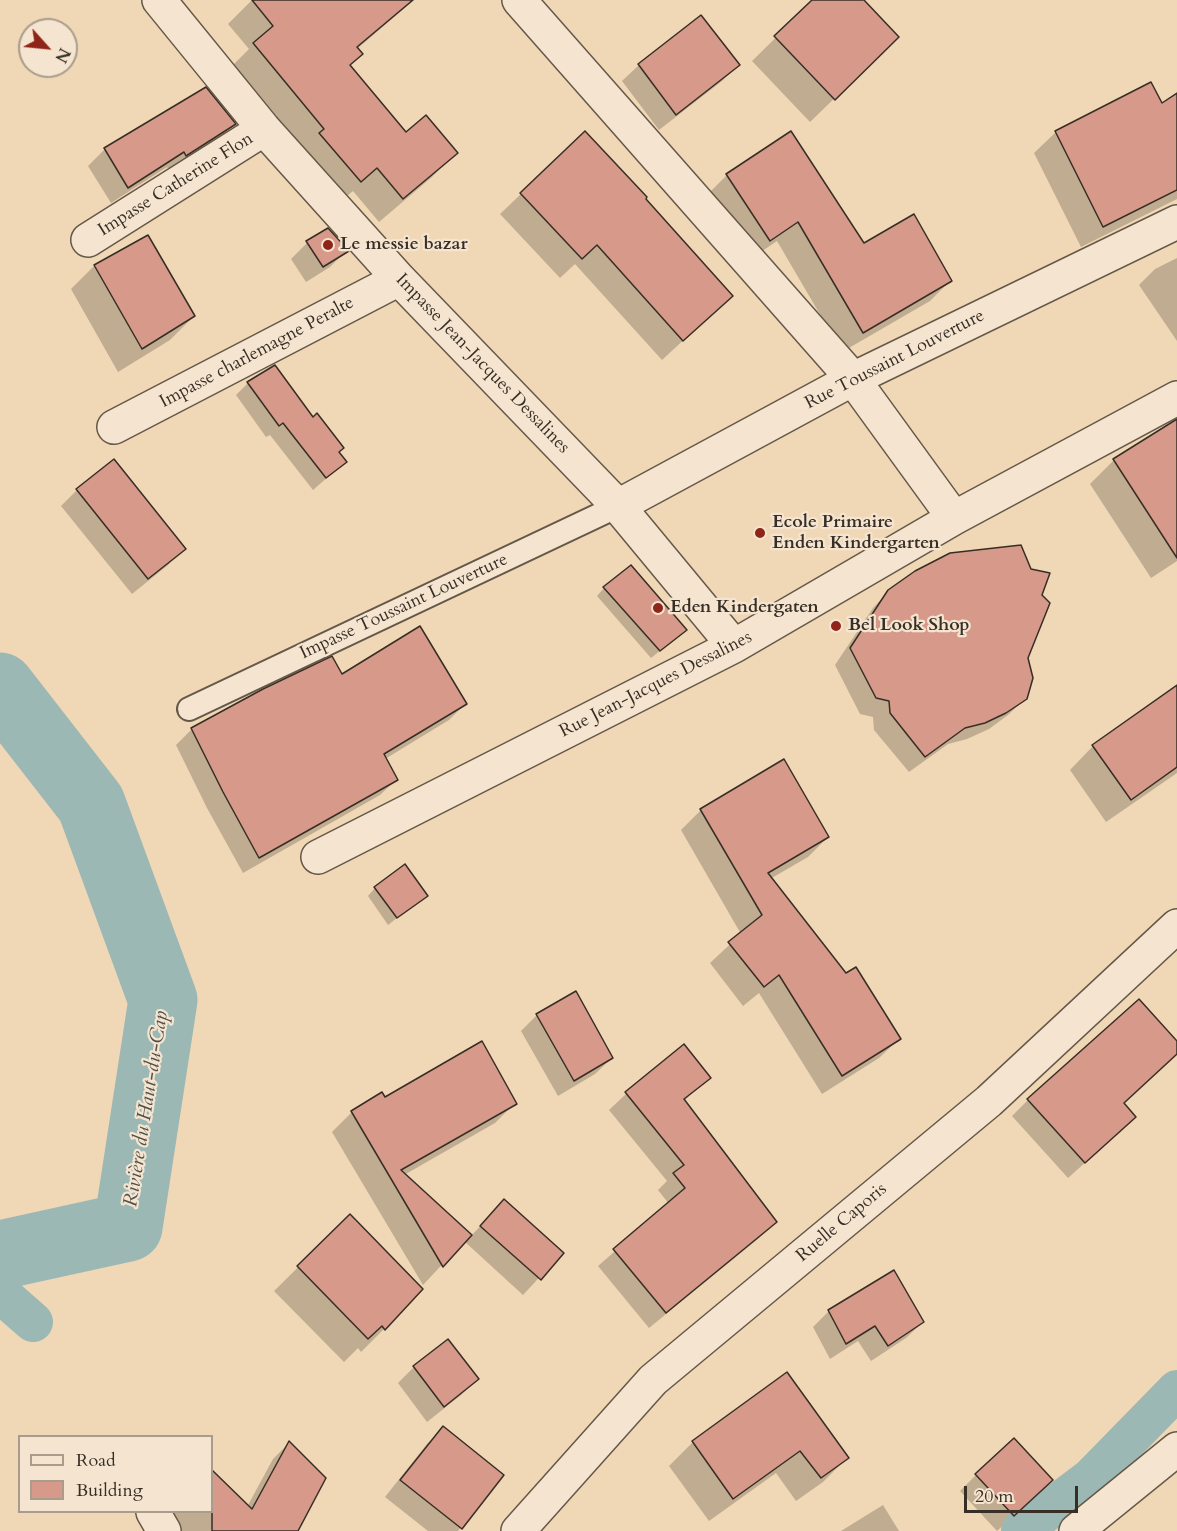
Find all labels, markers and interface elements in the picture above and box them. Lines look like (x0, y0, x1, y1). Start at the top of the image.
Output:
north arrow (18, 18, 78, 78)
text: N (49, 44, 75, 66)
street label: Impasse Catherine Flon (94, 128, 258, 242)
place label: Le messie bazar (340, 234, 468, 256)
marker: Le messie bazar (321, 238, 335, 252)
street label: Impasse Jean-Jacques Dessalines (390, 270, 574, 458)
street label: Impasse charlemagne Peralte (156, 293, 358, 413)
street label: Rue Toussaint Louverture (802, 305, 988, 415)
place label: Ecole Primaire Enden Kindergarten (772, 512, 940, 554)
marker: Ecole Primaire Enden Kindergarten (753, 526, 767, 540)
street label: Impasse Toussaint Louverture (297, 549, 511, 665)
place label: Eden Kindergaten (670, 597, 819, 619)
marker: Eden Kindergaten (651, 601, 665, 615)
place label: Bel Look Shop (848, 615, 970, 637)
marker: Bel Look Shop (829, 619, 843, 633)
street label: Rue Jean-Jacques Dessalines (556, 627, 756, 743)
water label: Rivière du Haut-du-Cap (120, 1009, 174, 1209)
street label: Ruelle Caporis (792, 1179, 892, 1267)
legend (18, 1435, 213, 1513)
text: Road (76, 1448, 116, 1473)
scale bar (967, 1474, 1081, 1512)
text: Building (76, 1478, 143, 1503)
text: 20 m (975, 1484, 1014, 1509)

